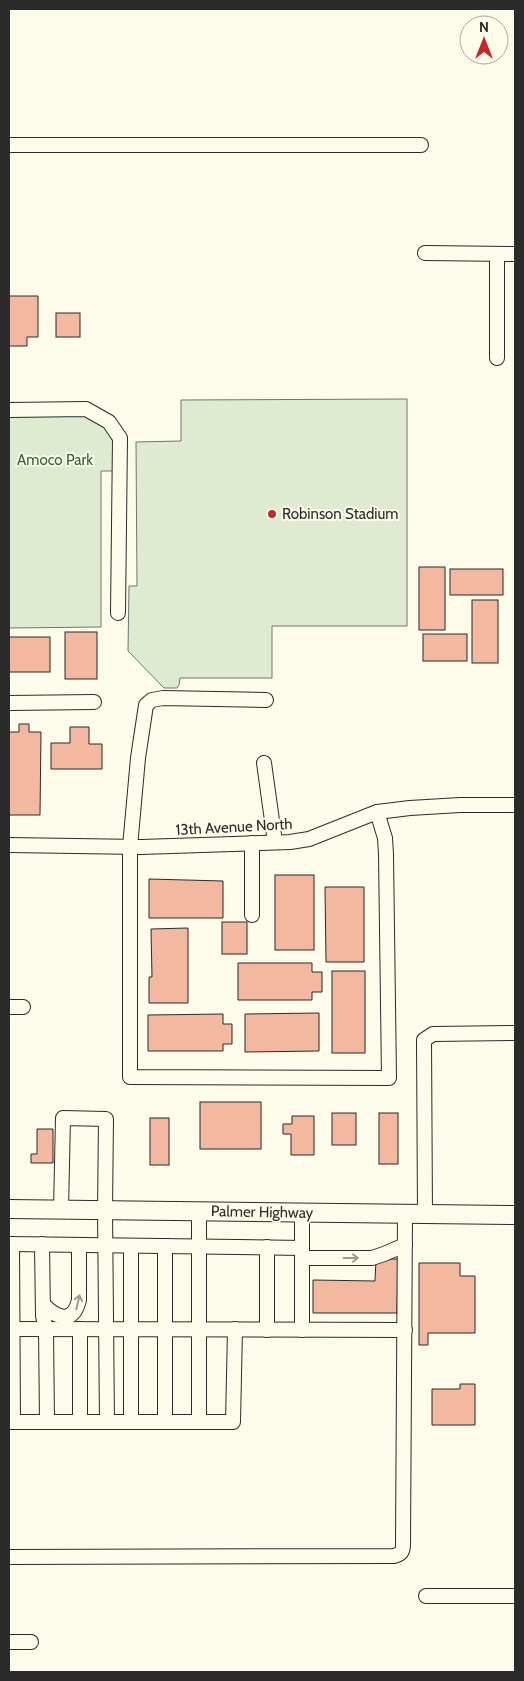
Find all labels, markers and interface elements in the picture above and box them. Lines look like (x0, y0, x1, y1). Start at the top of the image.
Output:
north arrow (459, 15, 509, 65)
text: N (479, 18, 489, 36)
park label: Amoco Park (17, 451, 93, 469)
place label: Robinson Stadium (282, 505, 398, 523)
marker: Robinson Stadium (266, 508, 278, 520)
street label: 13th Avenue North (175, 815, 293, 839)
street label: Palmer Highway (211, 1202, 314, 1222)
one-way arrow (342, 1253, 359, 1263)
one-way arrow (73, 1294, 83, 1310)

